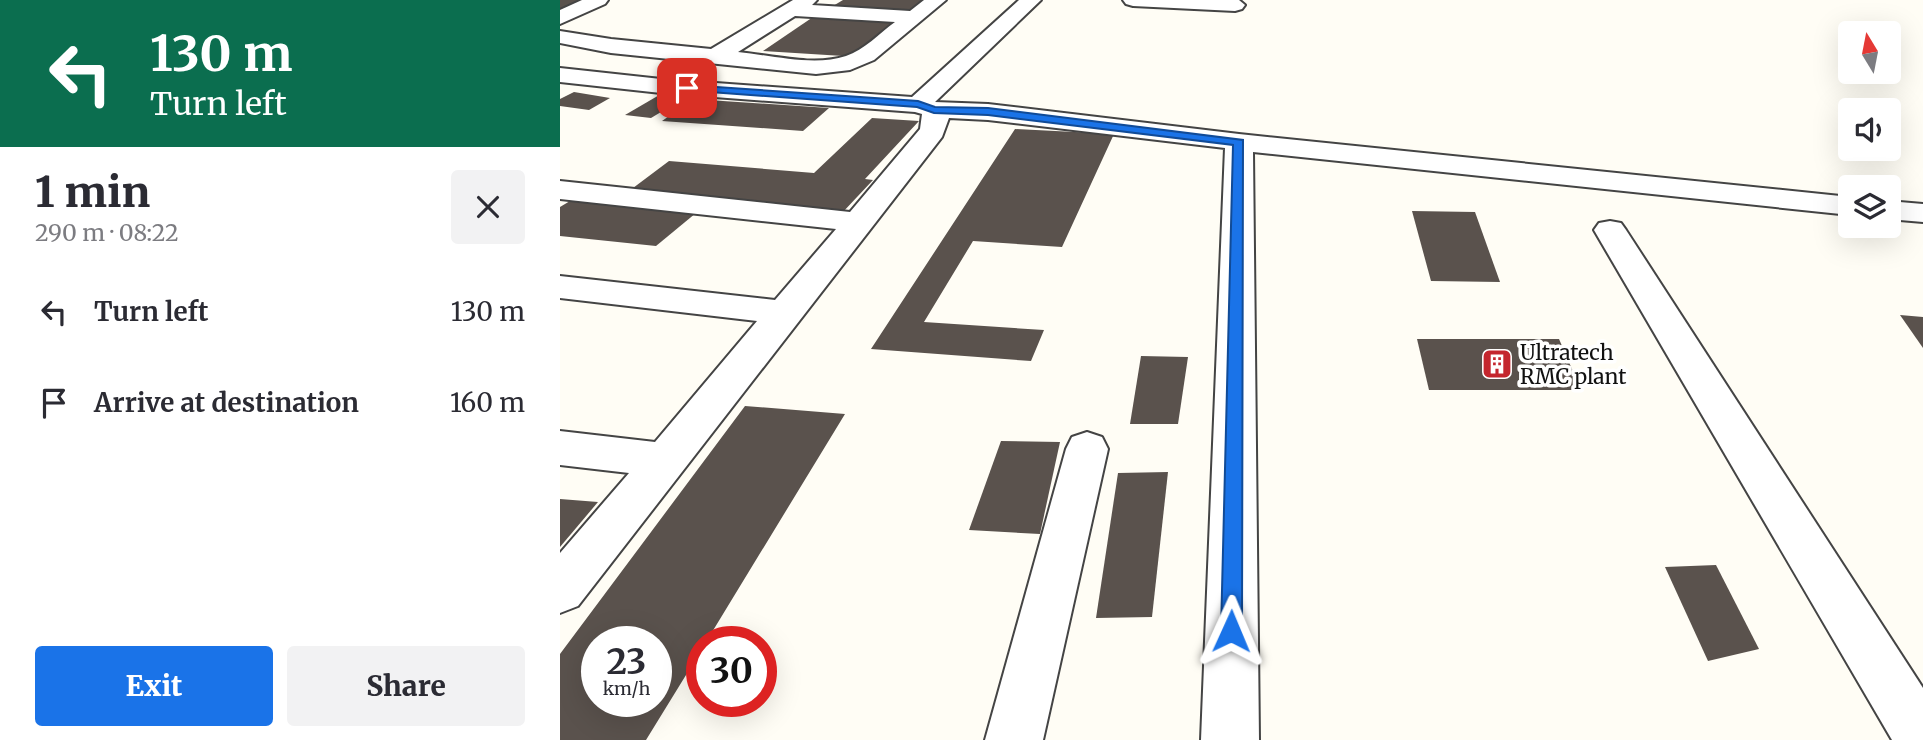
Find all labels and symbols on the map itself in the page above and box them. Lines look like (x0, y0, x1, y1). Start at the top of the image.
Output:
north arrow (1838, 21, 1900, 84)
pin (657, 58, 717, 118)
place label: Ultratech RMC plant (1520, 339, 1626, 390)
building icon: Ultratech RMC plant (1480, 347, 1514, 381)
position arrow (1194, 594, 1268, 668)
speed limit sign: 30 (686, 626, 777, 717)

